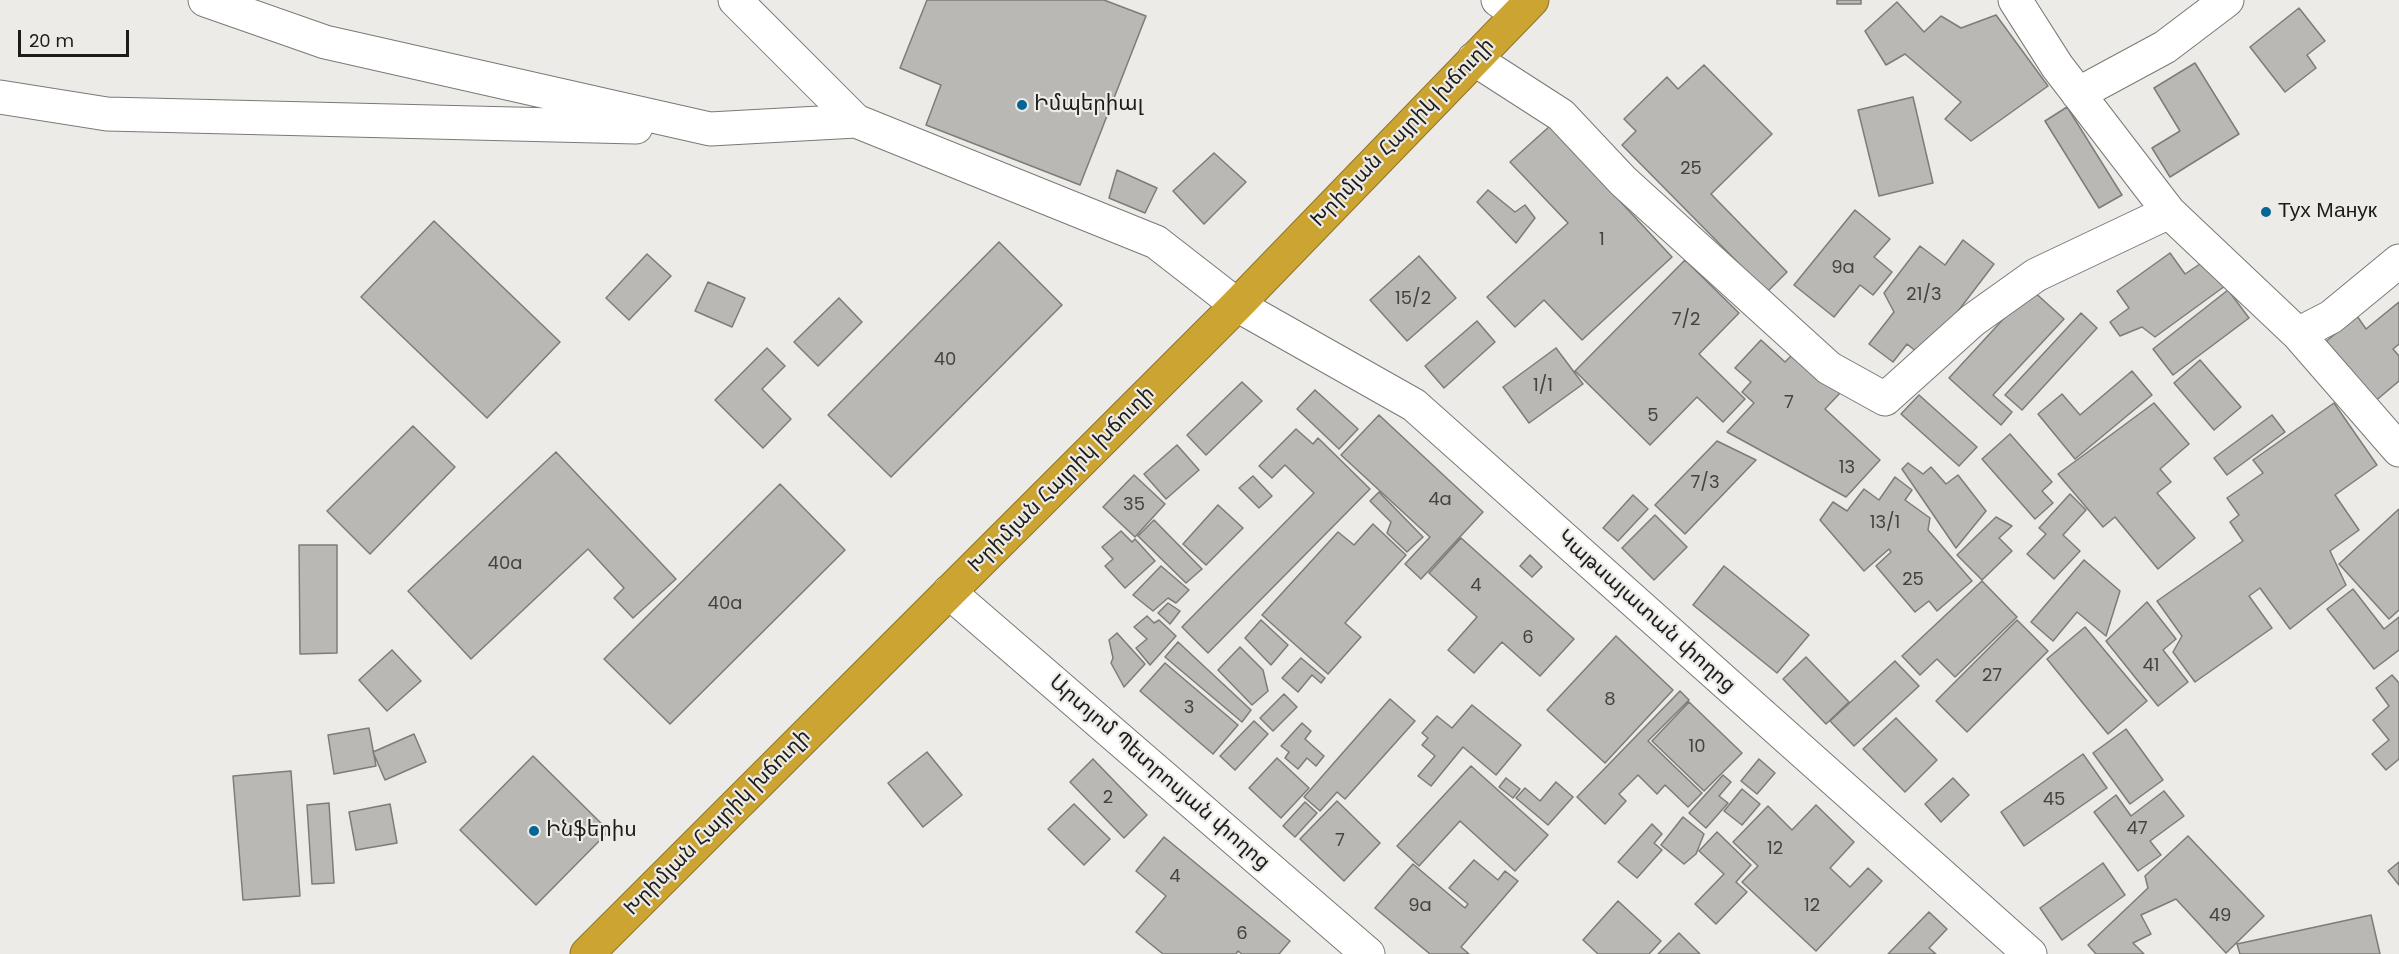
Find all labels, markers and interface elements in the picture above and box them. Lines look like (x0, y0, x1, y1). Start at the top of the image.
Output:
scale bar (21, 18, 132, 56)
text: 20 m (29, 28, 74, 53)
street label: Խրիմյան Հայրիկ խճուղի (1306, 33, 1500, 233)
place label: Իմպերիալ (1034, 92, 1143, 118)
marker: Իմպերիալ (1015, 98, 1029, 112)
house number: 25 (1680, 158, 1702, 180)
place label: Тух Манук (2278, 199, 2377, 225)
marker: Тух Манук (2259, 205, 2273, 219)
house number: 1 (1599, 229, 1605, 251)
house number: 9a (1831, 257, 1855, 279)
house number: 21/3 (1906, 284, 1942, 306)
house number: 15/2 (1395, 288, 1431, 310)
house number: 7/2 (1672, 309, 1700, 331)
house number: 40 (934, 349, 956, 371)
house number: 1/1 (1533, 375, 1553, 397)
street label: Խրիմյան Հայրիկ խճուղի (964, 382, 1160, 578)
house number: 7 (1784, 392, 1794, 414)
house number: 5 (1647, 405, 1659, 427)
house number: 13 (1839, 457, 1855, 479)
house number: 7/3 (1691, 472, 1719, 494)
house number: 4a (1428, 489, 1452, 511)
house number: 35 (1123, 494, 1145, 516)
house number: 13/1 (1870, 512, 1900, 534)
street label: Կաթսայատան փողոց (1552, 525, 1740, 699)
house number: 40a (488, 553, 522, 575)
house number: 25 (1902, 569, 1924, 591)
house number: 4 (1470, 575, 1482, 597)
house number: 40a (708, 593, 742, 615)
house number: 6 (1522, 627, 1534, 649)
house number: 41 (2142, 655, 2160, 677)
house number: 27 (1982, 665, 2002, 687)
street label: Արտյոմ Պետրոսյան փողոց (1043, 670, 1275, 876)
house number: 8 (1604, 689, 1616, 711)
house number: 3 (1184, 697, 1194, 719)
street label: Խրիմյան Հայրիկ խճուղի (620, 725, 816, 921)
house number: 10 (1688, 736, 1706, 758)
house number: 2 (1103, 787, 1113, 809)
house number: 45 (2043, 789, 2065, 811)
place label: Ինֆերիս (546, 818, 637, 844)
house number: 47 (2126, 818, 2148, 840)
marker: Ինֆերիս (527, 824, 541, 838)
house number: 7 (1335, 830, 1345, 852)
house number: 12 (1767, 838, 1783, 860)
house number: 4 (1169, 866, 1181, 888)
house number: 9a (1408, 895, 1432, 917)
house number: 12 (1804, 895, 1820, 917)
house number: 49 (2209, 905, 2231, 927)
house number: 6 (1236, 923, 1248, 945)

